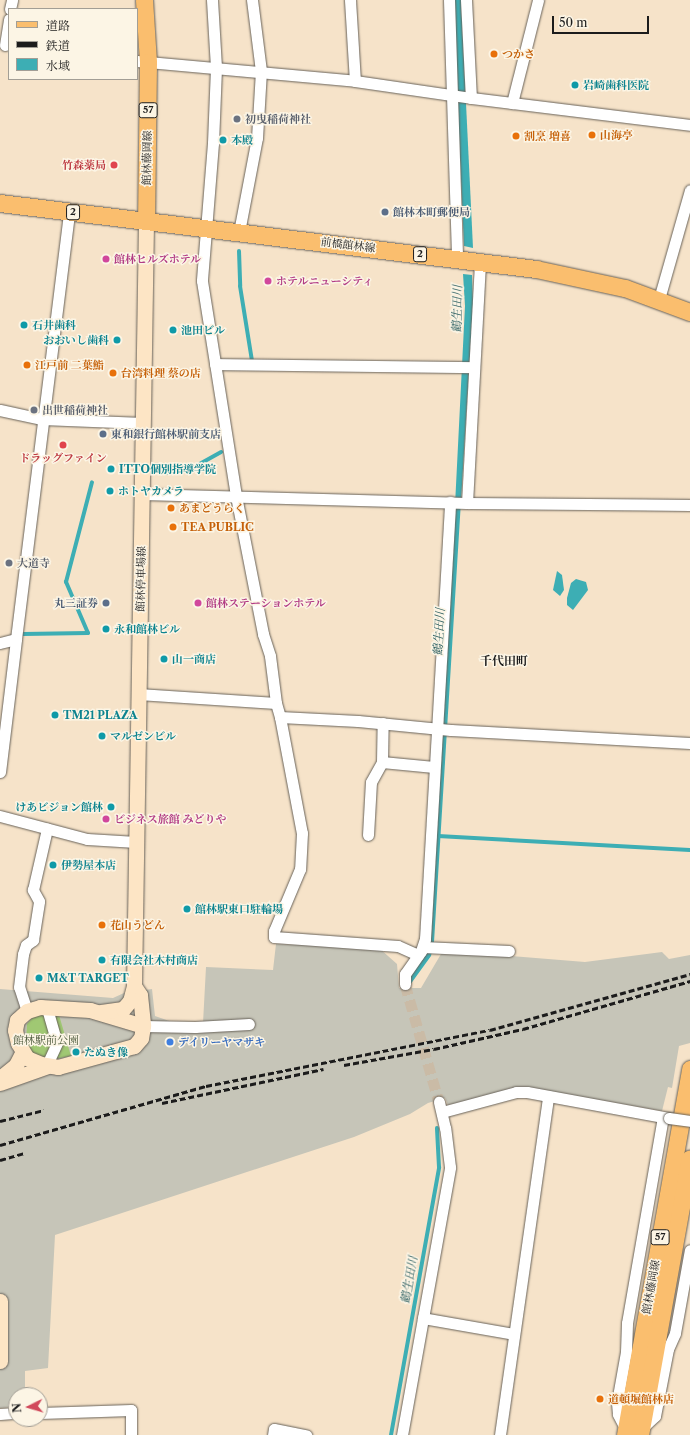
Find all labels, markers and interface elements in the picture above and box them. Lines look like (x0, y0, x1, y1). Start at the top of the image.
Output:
legend (8, 8, 138, 80)
scale bar (554, 8, 651, 34)
text: 50 m (559, 15, 588, 30)
text: 道路 (46, 18, 70, 33)
text: 鉄道 (46, 38, 70, 53)
place label: つかさ (502, 47, 535, 61)
marker: つかさ (489, 49, 499, 59)
text: 水域 (46, 58, 70, 73)
place label: 岩崎歯科医院 (583, 78, 649, 92)
marker: 岩崎歯科医院 (570, 80, 580, 90)
road number: 57 (138, 102, 158, 118)
place label: 初曳稲荷神社 (245, 112, 311, 126)
marker: 初曳稲荷神社 (232, 114, 242, 124)
place label: 山海亭 (600, 128, 633, 142)
place label: 割烹 増喜 (524, 129, 571, 143)
street label: 館林藤岡線 (140, 130, 154, 186)
marker: 山海亭 (587, 130, 597, 140)
marker: 割烹 増喜 (511, 131, 521, 141)
place label: 本殿 (231, 133, 253, 147)
marker: 本殿 (218, 135, 228, 145)
place label: 竹森薬局 (62, 158, 106, 172)
marker: 竹森薬局 (109, 160, 119, 170)
road number: 2 (66, 204, 80, 220)
place label: 館林本町郵便局 (393, 205, 470, 219)
marker: 館林本町郵便局 (380, 207, 390, 217)
street label: 前橋館林線 (320, 235, 376, 255)
road number: 2 (413, 246, 427, 262)
place label: 館林ヒルズホテル (114, 252, 202, 266)
marker: 館林ヒルズホテル (101, 254, 111, 264)
place label: ホテルニューシティ (276, 274, 375, 288)
marker: ホテルニューシティ (263, 276, 273, 286)
water label: 鶴生田川 (449, 285, 465, 333)
place label: 石井歯科 (32, 318, 76, 332)
marker: 石井歯科 (19, 320, 29, 330)
place label: 池田ビル (181, 323, 225, 337)
marker: 池田ビル (168, 325, 178, 335)
place label: おおいし歯科 (43, 333, 109, 347)
marker: おおいし歯科 (112, 335, 122, 345)
place label: 江戸前 二葉鮨 (35, 358, 104, 372)
marker: 江戸前 二葉鮨 (22, 360, 32, 370)
place label: 台湾料理 蔡の店 (121, 366, 201, 380)
marker: 台湾料理 蔡の店 (108, 368, 118, 378)
place label: 出世稲荷神社 (42, 403, 108, 417)
marker: 出世稲荷神社 (29, 405, 39, 415)
place label: 東和銀行館林駅前支店 (111, 427, 221, 441)
marker: 東和銀行館林駅前支店 (98, 429, 108, 439)
marker: ドラッグファイン (58, 440, 68, 450)
place label: ドラッグファイン (19, 451, 107, 465)
place label: ITTO個別指導学院 (119, 462, 216, 476)
marker: ITTO個別指導学院 (106, 464, 116, 474)
place label: ホトヤカメラ (118, 484, 184, 498)
marker: ホトヤカメラ (105, 486, 115, 496)
place label: あまどうらく (179, 501, 245, 515)
marker: あまどうらく (166, 503, 176, 513)
place label: TEA PUBLIC (181, 520, 254, 534)
marker: TEA PUBLIC (168, 522, 178, 532)
street label: 館林停車場線 (134, 546, 148, 612)
place label: 大道寺 (17, 556, 50, 570)
marker: 大道寺 (4, 558, 14, 568)
place label: 丸三証券 (54, 596, 98, 610)
place label: 館林ステーションホテル (206, 596, 327, 610)
marker: 丸三証券 (101, 598, 111, 608)
marker: 館林ステーションホテル (193, 598, 203, 608)
water label: 鶴生田川 (431, 608, 447, 656)
place label: 永和館林ビル (114, 622, 180, 636)
marker: 永和館林ビル (101, 624, 111, 634)
place label: 山一商店 (172, 652, 216, 666)
marker: 山一商店 (159, 654, 169, 664)
district label: 千代田町 (480, 654, 528, 668)
place label: TM21 PLAZA (63, 708, 137, 722)
marker: TM21 PLAZA (50, 710, 60, 720)
place label: マルゼンビル (110, 729, 176, 743)
marker: マルゼンビル (97, 731, 107, 741)
place label: けあビジョン館林 (15, 800, 103, 814)
marker: けあビジョン館林 (106, 802, 116, 812)
place label: ビジネス旅館 みどりや (114, 812, 227, 826)
marker: ビジネス旅館 みどりや (101, 814, 111, 824)
place label: 伊勢屋本店 (61, 858, 116, 872)
marker: 伊勢屋本店 (48, 860, 58, 870)
place label: 館林駅東口駐輪場 (195, 902, 283, 916)
marker: 館林駅東口駐輪場 (182, 904, 192, 914)
place label: 花山うどん (110, 918, 165, 932)
marker: 花山うどん (97, 920, 107, 930)
place label: 有限会社木村商店 (110, 953, 198, 967)
marker: 有限会社木村商店 (97, 955, 107, 965)
place label: M&T TARGET (47, 971, 129, 985)
marker: M&T TARGET (34, 973, 44, 983)
park label: 館林駅前公園 (13, 1033, 79, 1047)
place label: デイリーヤマザキ (178, 1035, 266, 1049)
marker: デイリーヤマザキ (165, 1037, 175, 1047)
place label: たぬき像 (84, 1045, 128, 1059)
marker: たぬき像 (71, 1047, 81, 1057)
road number: 57 (650, 1229, 670, 1245)
water label: 鶴生田川 (398, 1255, 420, 1305)
street label: 館林藤岡線 (640, 1259, 662, 1315)
north arrow (8, 1387, 48, 1427)
place label: 道頓堀館林店 (608, 1392, 674, 1406)
marker: 道頓堀館林店 (595, 1394, 605, 1404)
text: N (10, 1403, 24, 1413)

